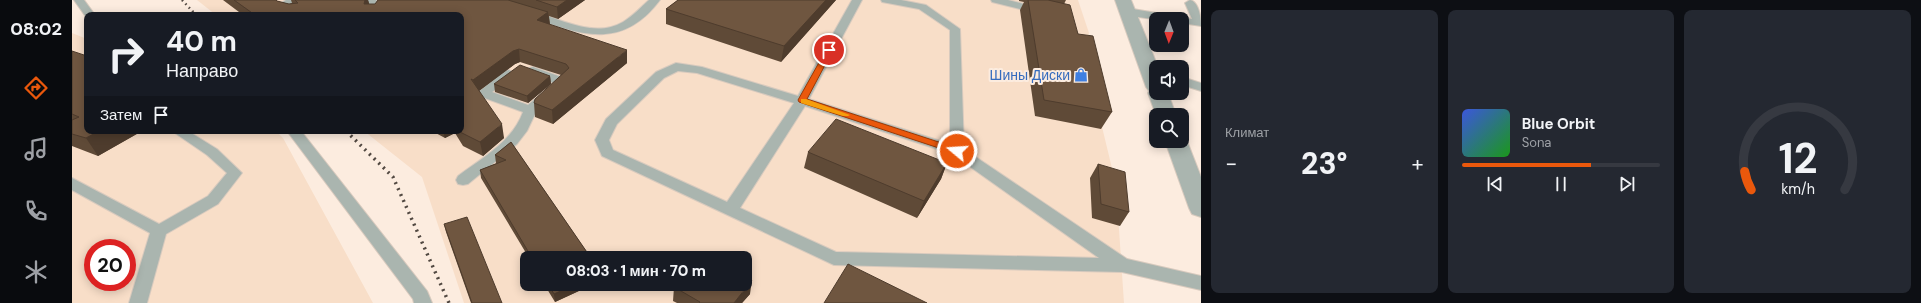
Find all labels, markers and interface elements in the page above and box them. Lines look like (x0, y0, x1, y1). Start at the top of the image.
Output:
north arrow (1149, 12, 1189, 52)
map controls (1149, 12, 1189, 148)
text: 08:02 (10, 17, 62, 41)
text: 40 m (166, 23, 237, 60)
icon: right (100, 28, 152, 80)
pin (812, 33, 846, 67)
icon: arrive (818, 39, 840, 61)
text: Направо (166, 59, 238, 83)
button: sound (1149, 60, 1189, 100)
place label: Шины Диски (990, 66, 1070, 84)
shop icon: Шины Диски (1073, 67, 1089, 83)
icon: directions (22, 74, 50, 102)
icon: arrive (150, 104, 172, 126)
text: Затем (100, 105, 142, 125)
button: search (1149, 108, 1189, 148)
text: Blue Orbit (1522, 114, 1595, 134)
text: Климат (1225, 124, 1269, 141)
position arrow (936, 130, 978, 172)
text: 12 (1778, 131, 1817, 185)
text: Sona (1522, 134, 1551, 151)
icon: music (22, 135, 50, 163)
text: 23° (1301, 144, 1348, 183)
text: − (1225, 149, 1237, 178)
text: + (1412, 149, 1424, 178)
icon: previous (1484, 173, 1506, 195)
icon: pause (1550, 173, 1572, 195)
icon: next (1616, 173, 1638, 195)
text: km/h (1781, 179, 1815, 197)
icon: phone (22, 197, 50, 225)
speed limit sign: 20 (84, 239, 136, 291)
icon: climate (22, 258, 50, 286)
text: 08:03 · 1 мин · 70 m (566, 261, 706, 281)

